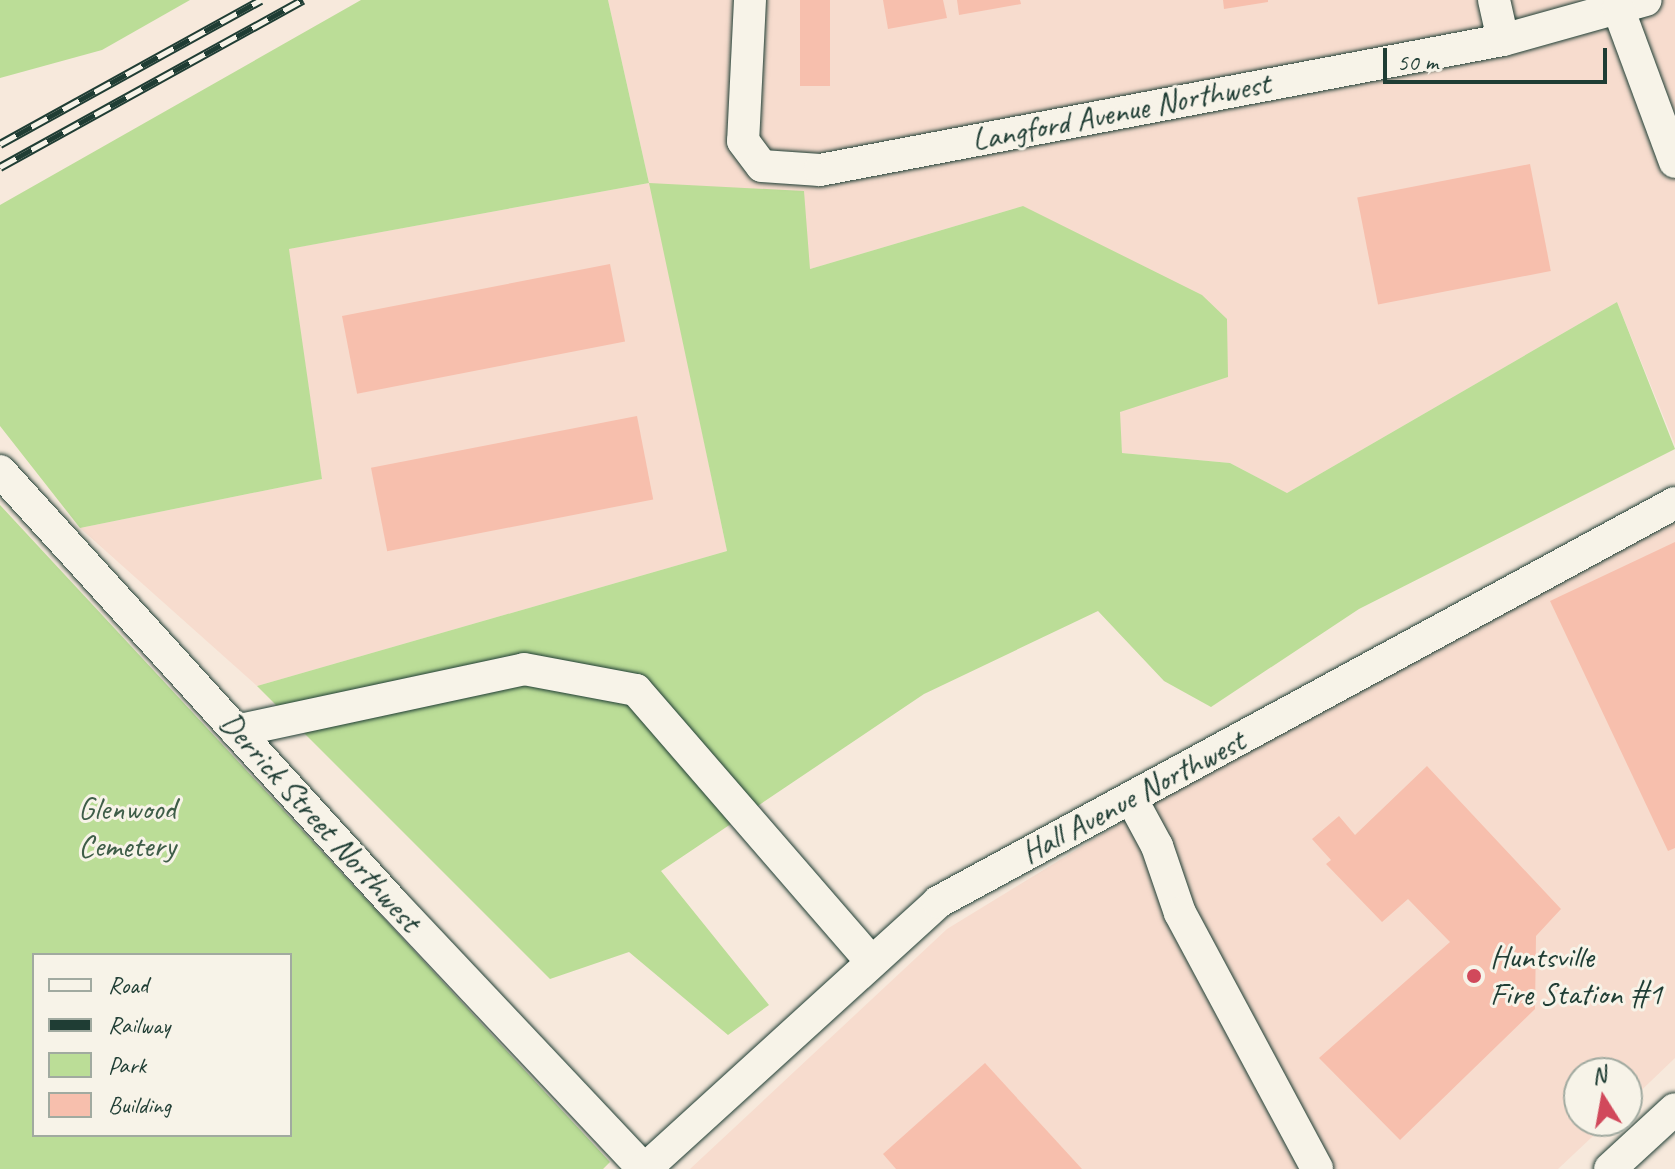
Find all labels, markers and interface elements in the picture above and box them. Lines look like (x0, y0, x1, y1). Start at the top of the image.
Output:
scale bar (1387, 32, 1611, 82)
text: 50 m (1397, 47, 1438, 77)
street label: Langford Avenue Northwest (969, 64, 1273, 160)
street label: Derrick Street Northwest (211, 704, 429, 940)
street label: Hall Avenue Northwest (1015, 722, 1251, 872)
park label: Glenwood Cemetery (78, 791, 176, 866)
place label: Huntsville Fire Station #1 (1490, 939, 1664, 1014)
legend (32, 953, 292, 1137)
marker: Huntsville Fire Station #1 (1465, 967, 1483, 985)
text: Road (108, 970, 148, 1000)
text: Railway (108, 1010, 170, 1040)
text: Park (108, 1050, 146, 1080)
north arrow (1563, 1057, 1643, 1137)
text: N (1589, 1060, 1608, 1090)
text: Building (108, 1090, 171, 1120)

